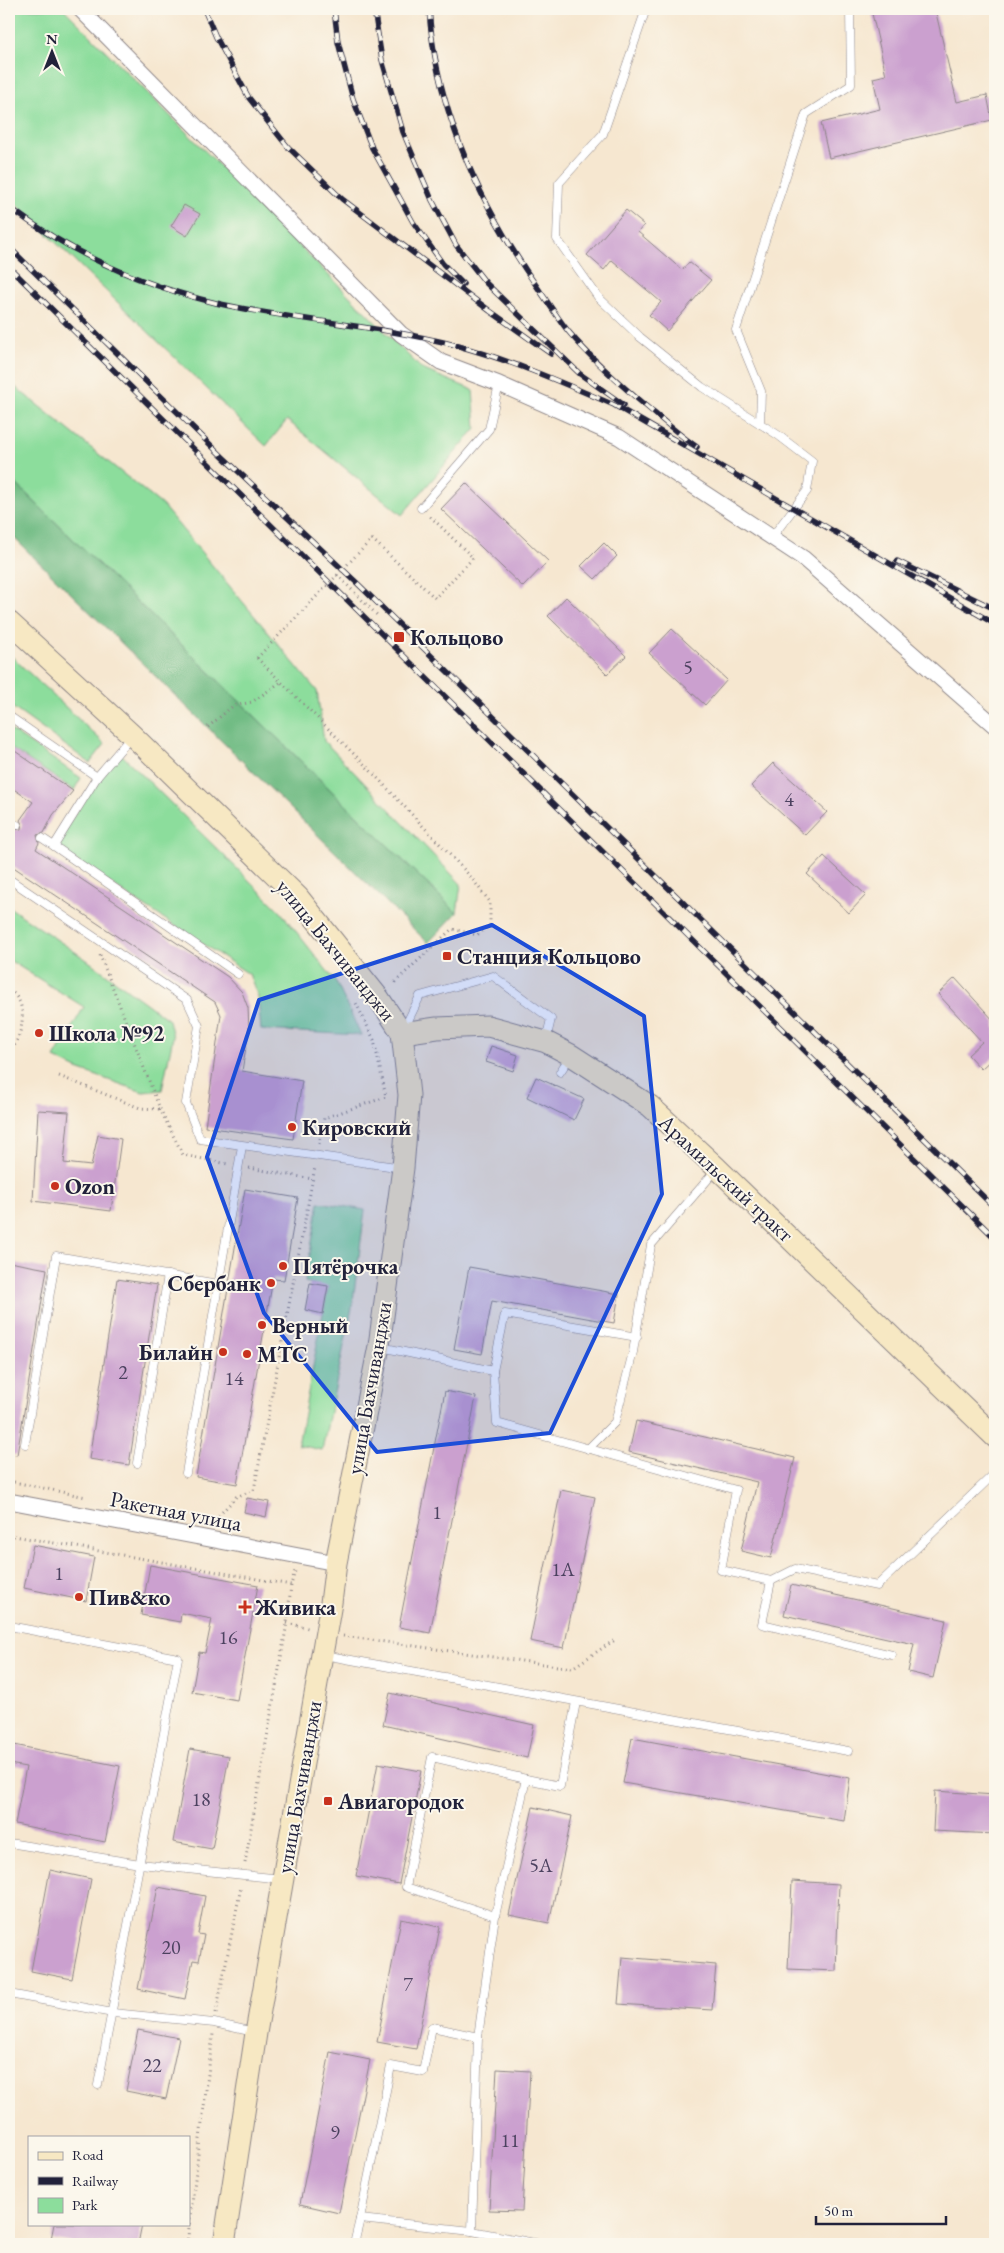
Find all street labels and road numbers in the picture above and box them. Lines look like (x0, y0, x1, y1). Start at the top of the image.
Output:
street label: улица Бахчиванджи (270, 873, 403, 1027)
street label: Арамильский тракт (651, 1107, 800, 1248)
street label: улица Бахчиванджи (340, 1299, 399, 1477)
street label: Ракетная улица (108, 1484, 244, 1538)
street label: улица Бахчиванджи (270, 1698, 329, 1876)

